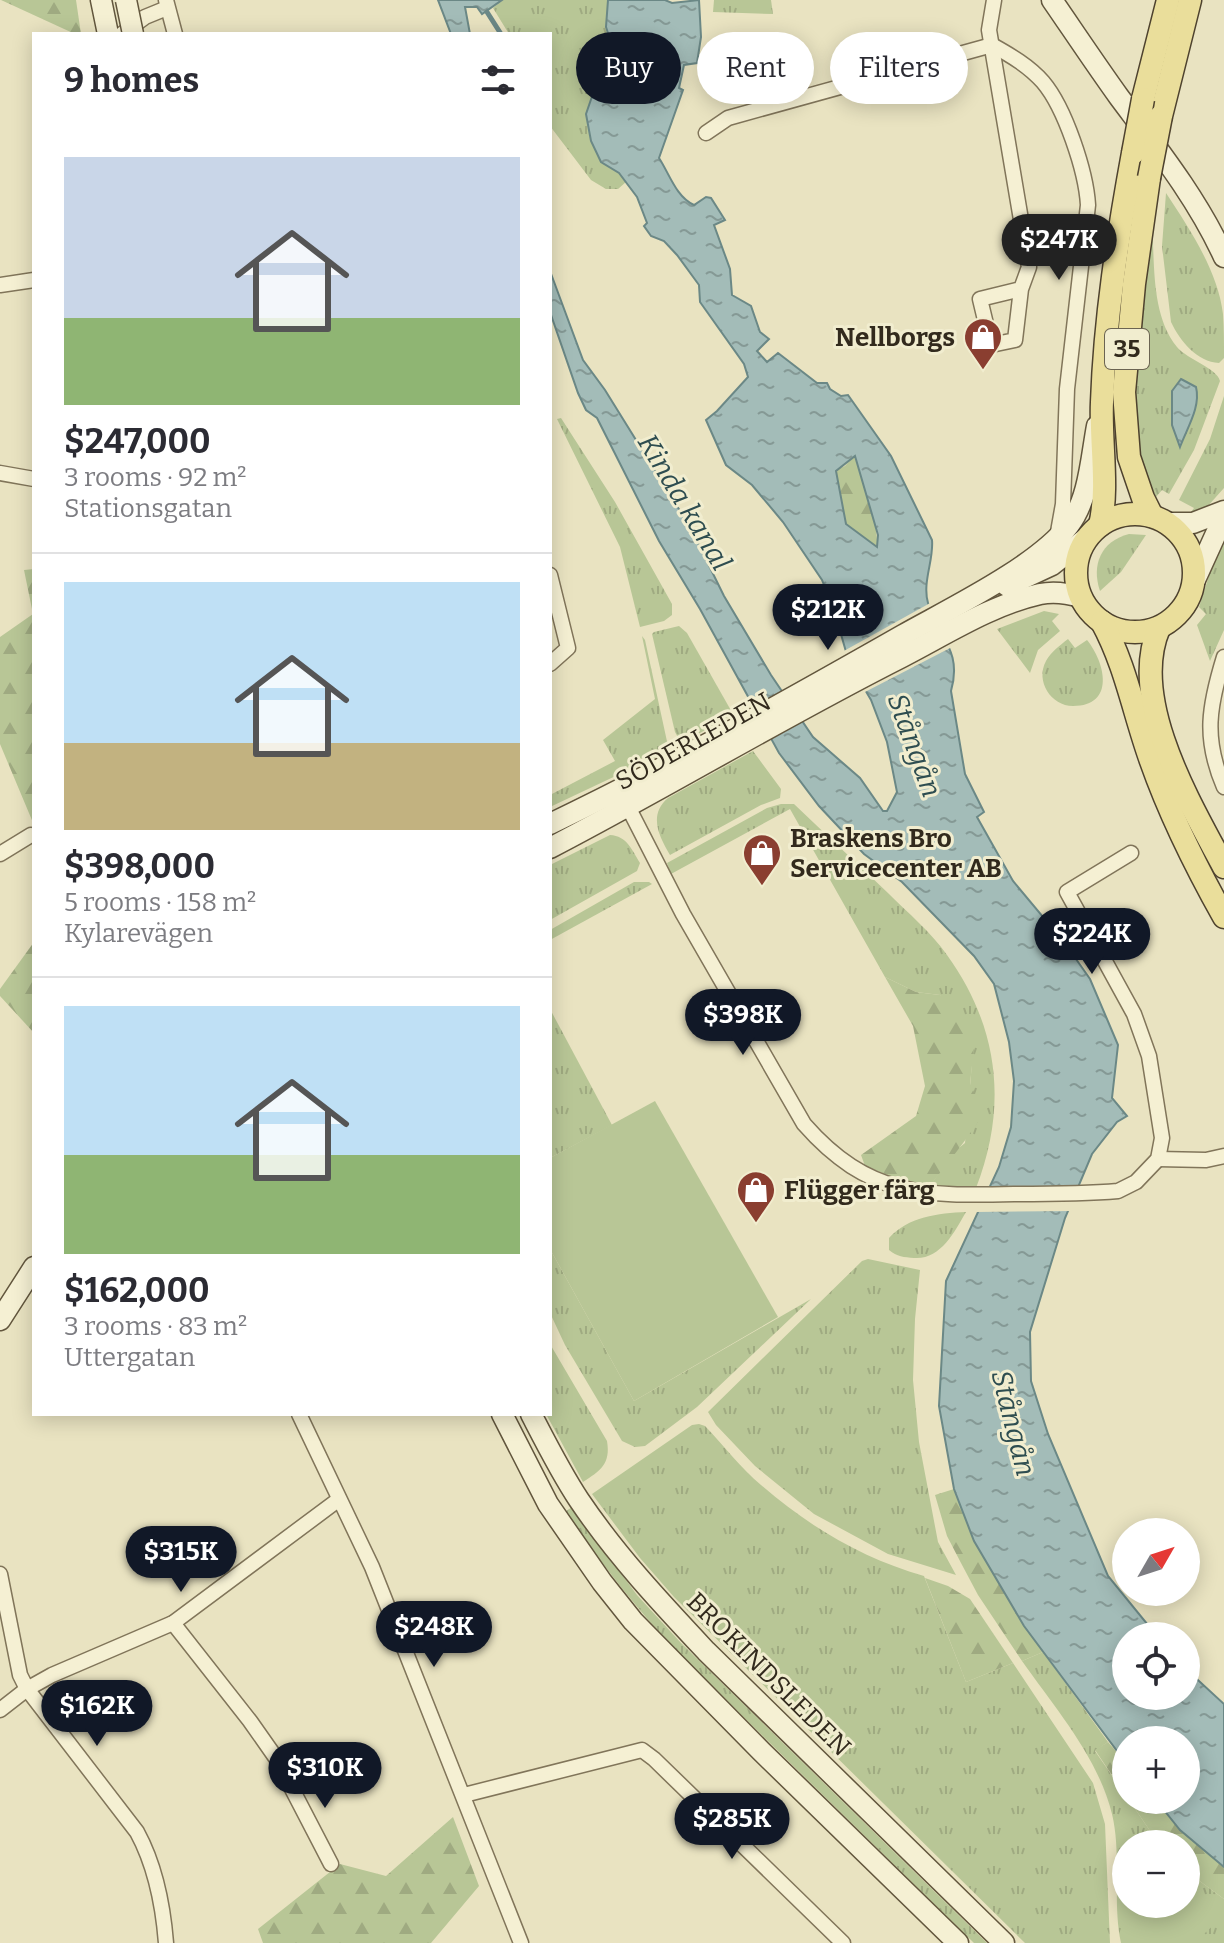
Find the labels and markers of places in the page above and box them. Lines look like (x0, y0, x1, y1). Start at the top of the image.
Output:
pin: $247K (1003, 214, 1115, 282)
shop icon: Nellborgs (962, 316, 1004, 371)
place label: Nellborgs (835, 322, 955, 353)
pin: $212K (772, 584, 884, 652)
place label: Braskens Bro Servicecenter AB (790, 823, 1002, 884)
shop icon: Braskens Bro Servicecenter AB (741, 832, 783, 887)
pin: $224K (1036, 908, 1148, 976)
pin: $398K (687, 989, 799, 1057)
shop icon: Flügger färg (735, 1169, 777, 1224)
place label: Flügger färg (784, 1175, 935, 1206)
pin: $315K (125, 1526, 237, 1594)
pin: $248K (378, 1601, 490, 1669)
pin: $162K (41, 1680, 153, 1748)
pin: $310K (269, 1742, 381, 1810)
pin: $285K (676, 1793, 788, 1861)

